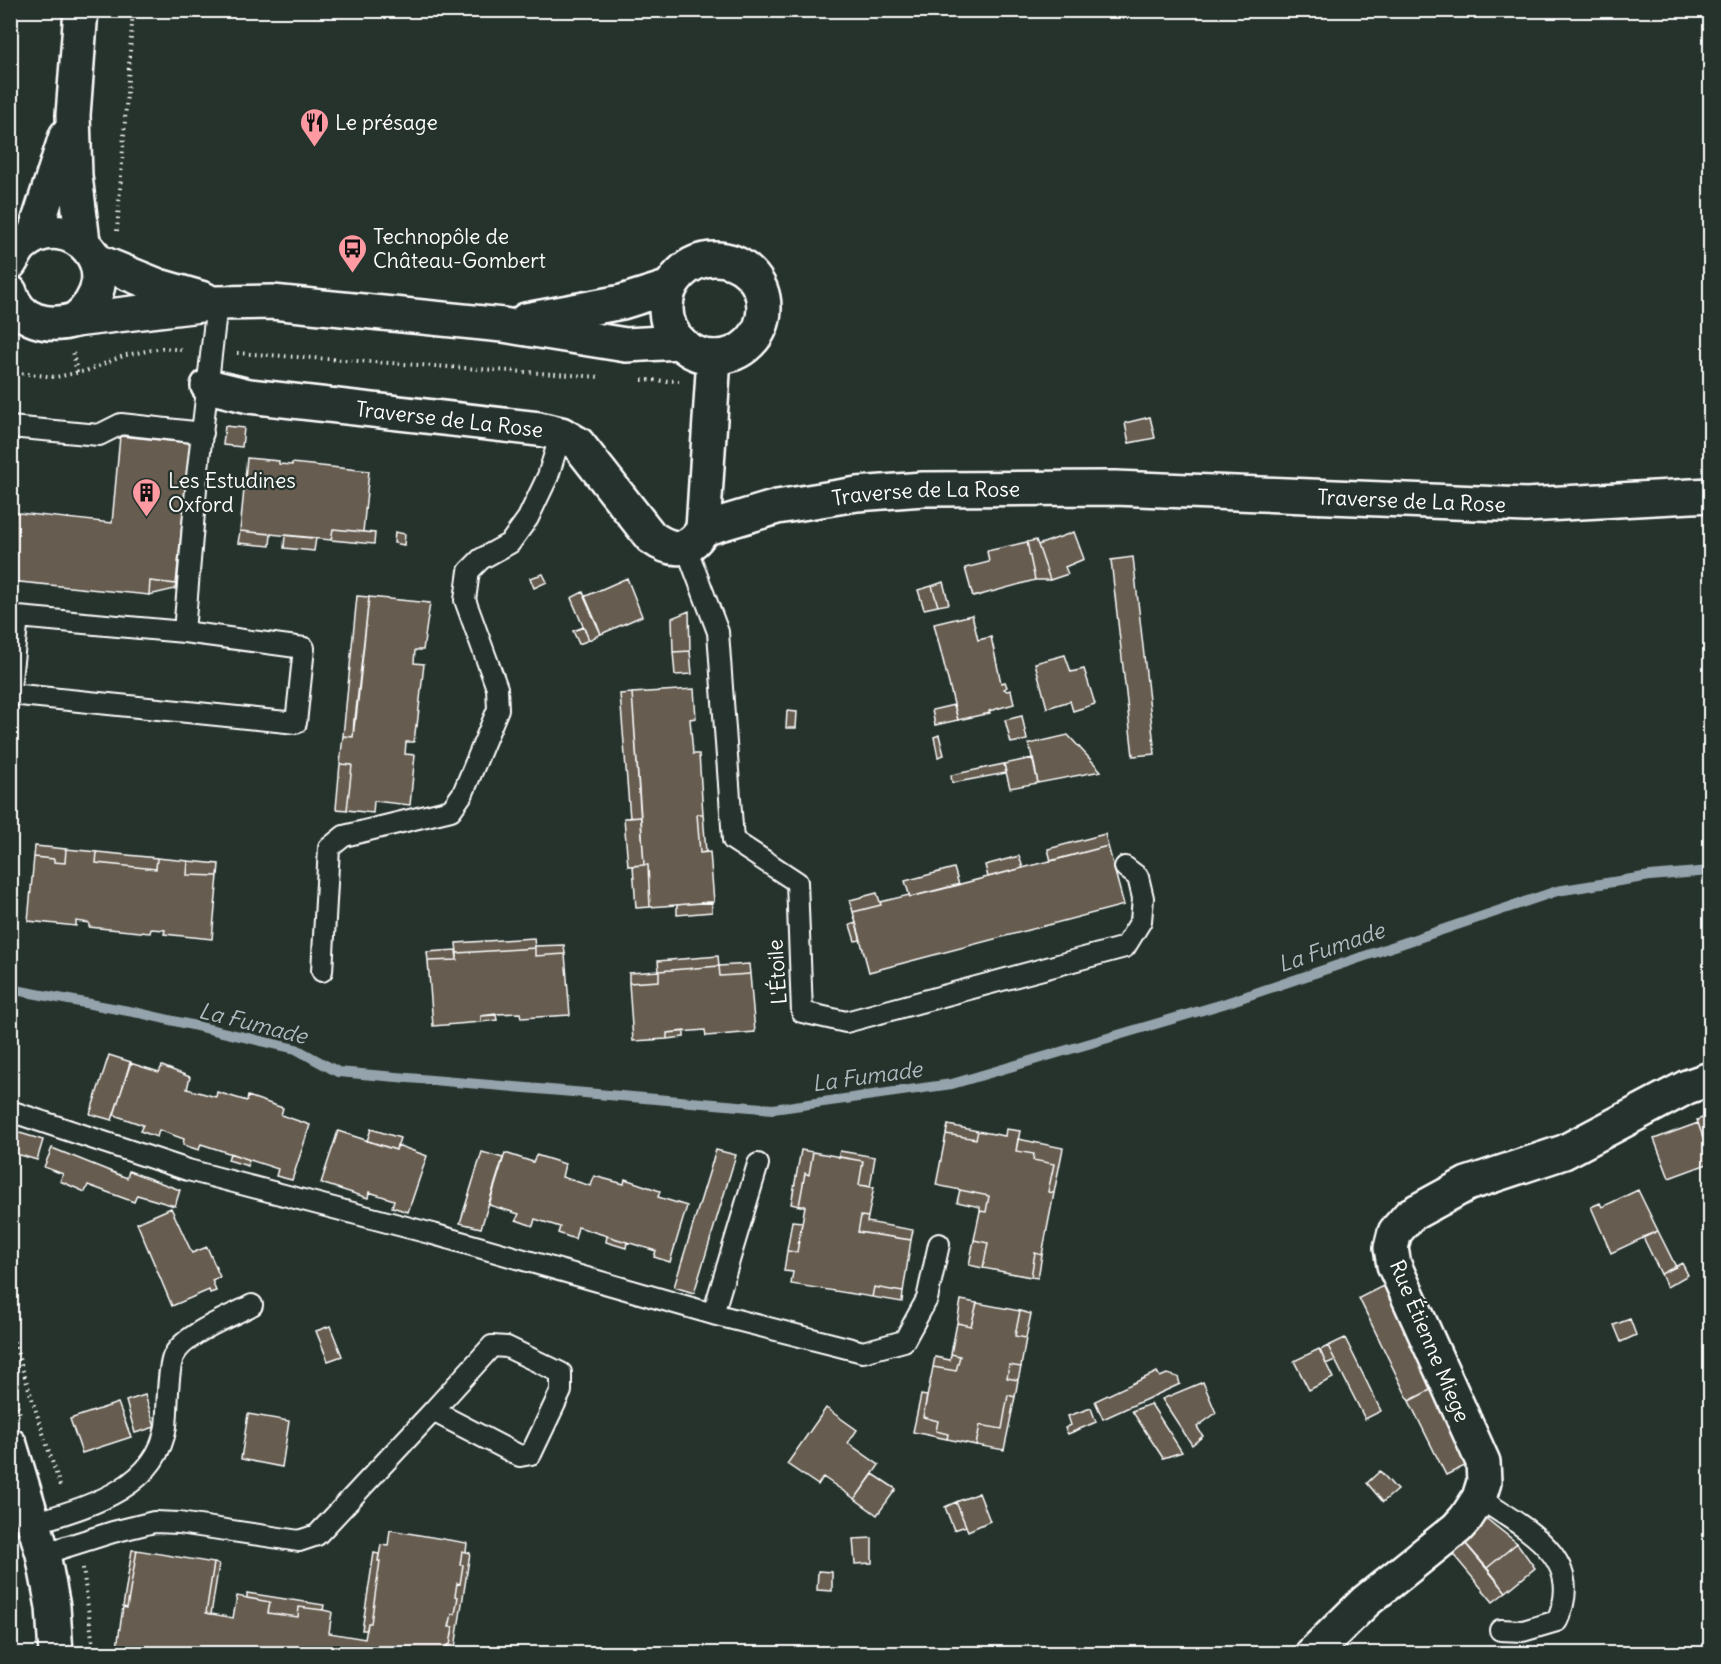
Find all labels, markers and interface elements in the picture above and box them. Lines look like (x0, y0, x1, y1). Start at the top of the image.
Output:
restaurant icon: Le présage (298, 106, 330, 148)
place label: Le présage (335, 109, 438, 136)
place label: Technopôle de Château-Gombert (373, 223, 546, 274)
bus stop icon: Technopôle de Château-Gombert (336, 232, 368, 274)
street label: Traverse de La Rose (354, 395, 545, 443)
place label: Les Estudines Oxford (168, 467, 296, 518)
street label: Traverse de La Rose (830, 475, 1020, 511)
building icon: Les Estudines Oxford (131, 476, 163, 518)
street label: Traverse de La Rose (1317, 483, 1506, 518)
water label: La Fumade (1274, 915, 1390, 978)
street label: L'Étoile (761, 938, 793, 1006)
water label: La Fumade (196, 996, 312, 1050)
water label: La Fumade (810, 1054, 926, 1098)
street label: Rue Étienne Miege (1384, 1256, 1476, 1426)

